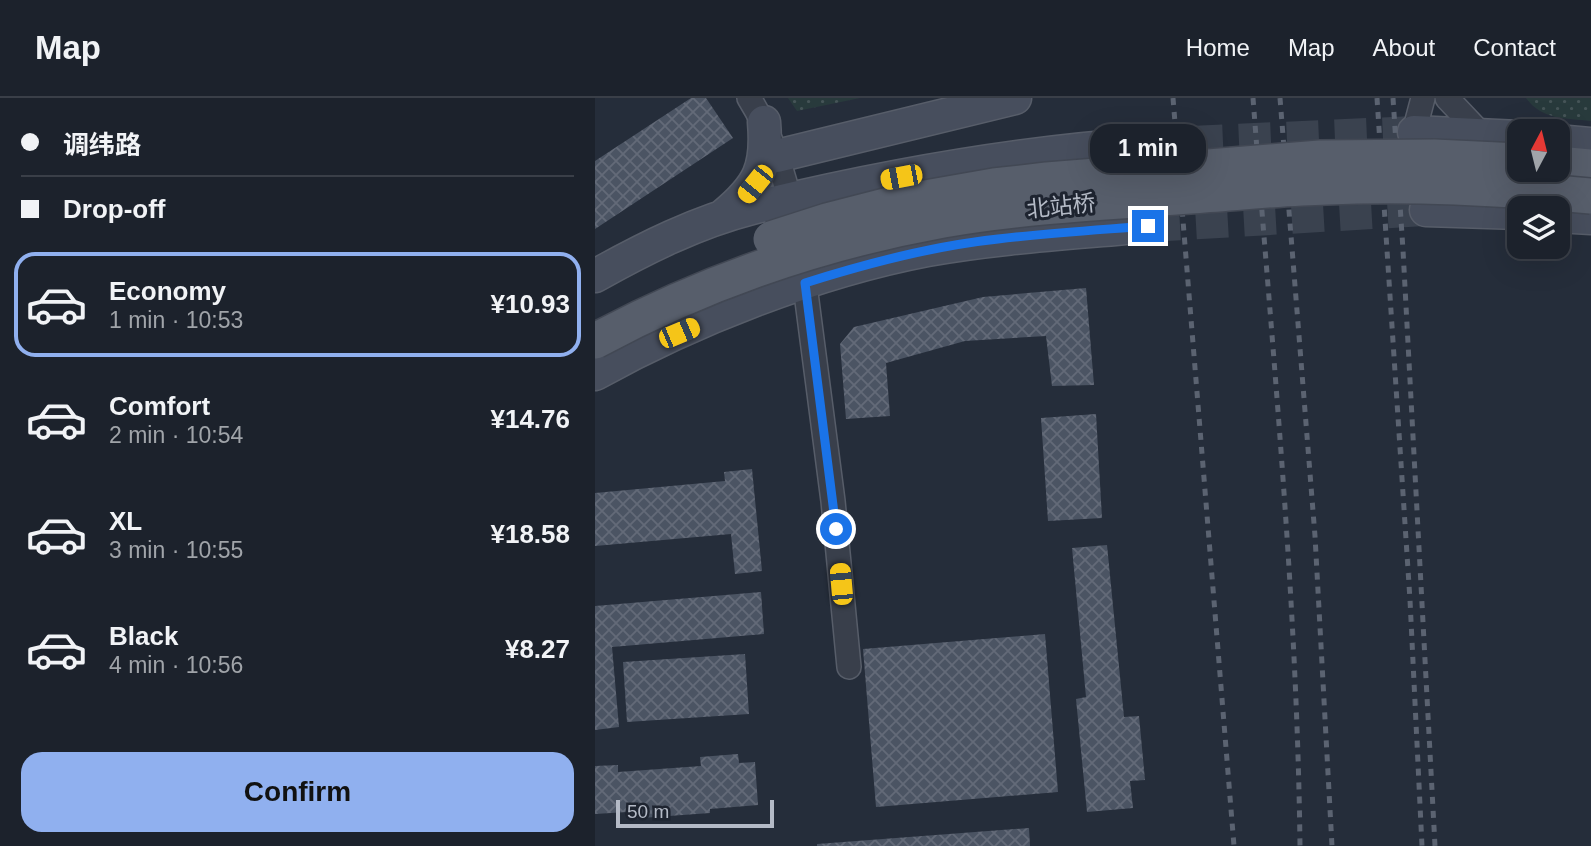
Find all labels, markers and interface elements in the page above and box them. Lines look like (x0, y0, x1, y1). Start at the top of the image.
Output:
text: Map (35, 29, 101, 66)
text: Home (1186, 34, 1250, 61)
text: Map (1288, 34, 1335, 61)
text: About (1373, 34, 1435, 61)
text: Contact (1473, 34, 1556, 61)
north arrow (1507, 119, 1570, 182)
map controls (1507, 119, 1570, 259)
callout: 1 min (1090, 124, 1206, 174)
text: 调纬路 (63, 130, 141, 160)
text: 1 min (1118, 135, 1178, 161)
car (734, 161, 777, 207)
car (879, 163, 924, 191)
street label: 北站桥 (1025, 189, 1097, 223)
text: Drop-off (63, 194, 166, 224)
button: layers (1507, 196, 1570, 259)
route end (1132, 210, 1164, 242)
icon: car (25, 273, 88, 336)
text: Economy (109, 276, 226, 306)
text: ¥10.93 (490, 289, 570, 319)
text: 1 min · 10:53 (109, 307, 243, 333)
car (656, 315, 703, 351)
icon: car (25, 388, 88, 451)
text: Comfort (109, 391, 210, 421)
text: ¥14.76 (490, 404, 570, 434)
text: 2 min · 10:54 (109, 422, 243, 448)
icon: car (25, 503, 88, 566)
text: XL (109, 506, 142, 536)
route start (820, 513, 852, 545)
text: ¥18.58 (490, 519, 570, 549)
text: 3 min · 10:55 (109, 537, 243, 563)
car (829, 562, 854, 606)
icon: car (25, 618, 88, 681)
text: Black (109, 621, 178, 651)
text: ¥8.27 (505, 634, 570, 664)
text: 4 min · 10:56 (109, 652, 243, 678)
button: Confirm (21, 752, 574, 832)
scale bar (616, 797, 773, 829)
text: 50 m (627, 801, 669, 822)

